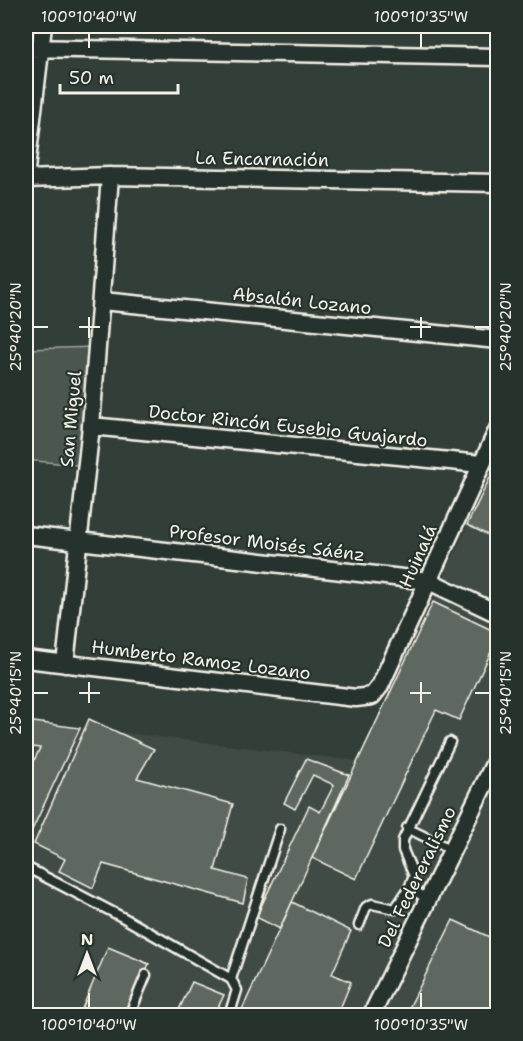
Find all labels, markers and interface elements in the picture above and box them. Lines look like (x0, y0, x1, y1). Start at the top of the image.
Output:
text: 100°10'40"W (41, 7, 137, 27)
text: 100°10'35"W (374, 7, 468, 27)
scale bar (60, 57, 178, 95)
text: 50 m (69, 66, 114, 90)
street label: La Encarnación (195, 146, 329, 172)
text: 25°40'20"N (6, 282, 26, 372)
street label: Absalón Lozano (231, 282, 373, 320)
text: 25°40'20"N (496, 282, 516, 372)
street label: San Miguel (55, 369, 87, 468)
street label: Doctor Rincón Eusebio Guajardo (147, 399, 429, 453)
street label: Profesor Moisés Sáénz (168, 519, 366, 567)
street label: Huinalá (393, 521, 443, 591)
street label: Humberto Ramoz Lozano (90, 635, 312, 685)
text: 25°40'15"N (6, 651, 26, 735)
text: 25°40'15"N (496, 651, 516, 735)
street label: Del Federeralismo (372, 802, 462, 952)
north arrow (57, 924, 117, 984)
text: N (81, 929, 93, 950)
text: 100°10'40"W (41, 1015, 137, 1035)
text: 100°10'35"W (374, 1015, 468, 1035)

